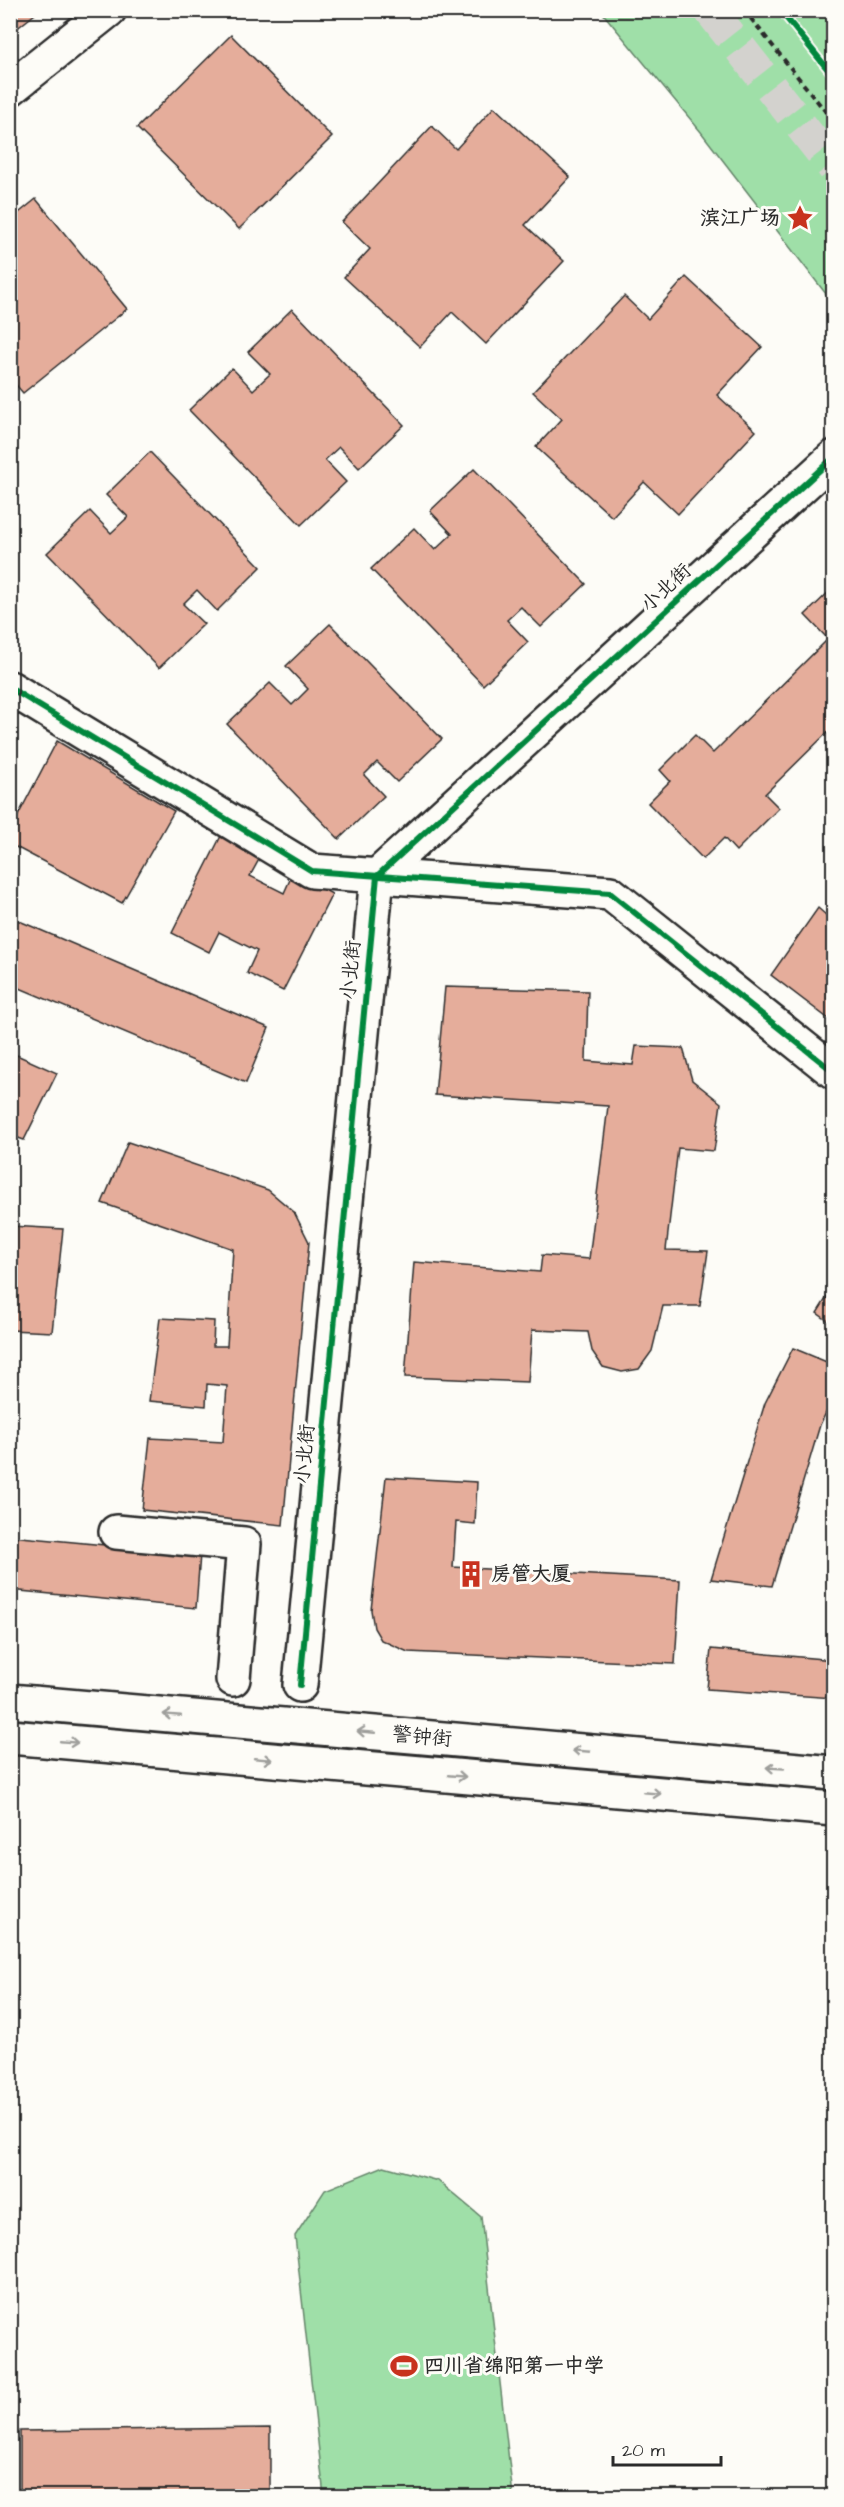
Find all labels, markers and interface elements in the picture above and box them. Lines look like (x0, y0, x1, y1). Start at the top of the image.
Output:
place icon: 滨江广场 (785, 203, 815, 233)
place label: 滨江广场 (700, 204, 780, 232)
street label: 小北街 (635, 557, 697, 619)
street label: 小北街 (334, 939, 368, 1001)
street label: 小北街 (288, 1423, 322, 1485)
building icon: 房管大厦 (456, 1559, 486, 1589)
place label: 房管大厦 (491, 1560, 571, 1588)
one-way arrow (162, 1709, 182, 1720)
street label: 警钟街 (391, 1720, 453, 1754)
one-way arrow (356, 1727, 376, 1738)
one-way arrow (58, 1737, 78, 1748)
one-way arrow (571, 1746, 591, 1757)
one-way arrow (253, 1754, 272, 1765)
one-way arrow (766, 1763, 786, 1774)
one-way arrow (447, 1771, 467, 1782)
one-way arrow (641, 1788, 661, 1799)
sports icon: 四川省绵阳第一中学 (389, 2351, 419, 2381)
place label: 四川省绵阳第一中学 (424, 2352, 604, 2380)
scale bar (613, 2429, 721, 2467)
text: 20 m (622, 2438, 665, 2463)

